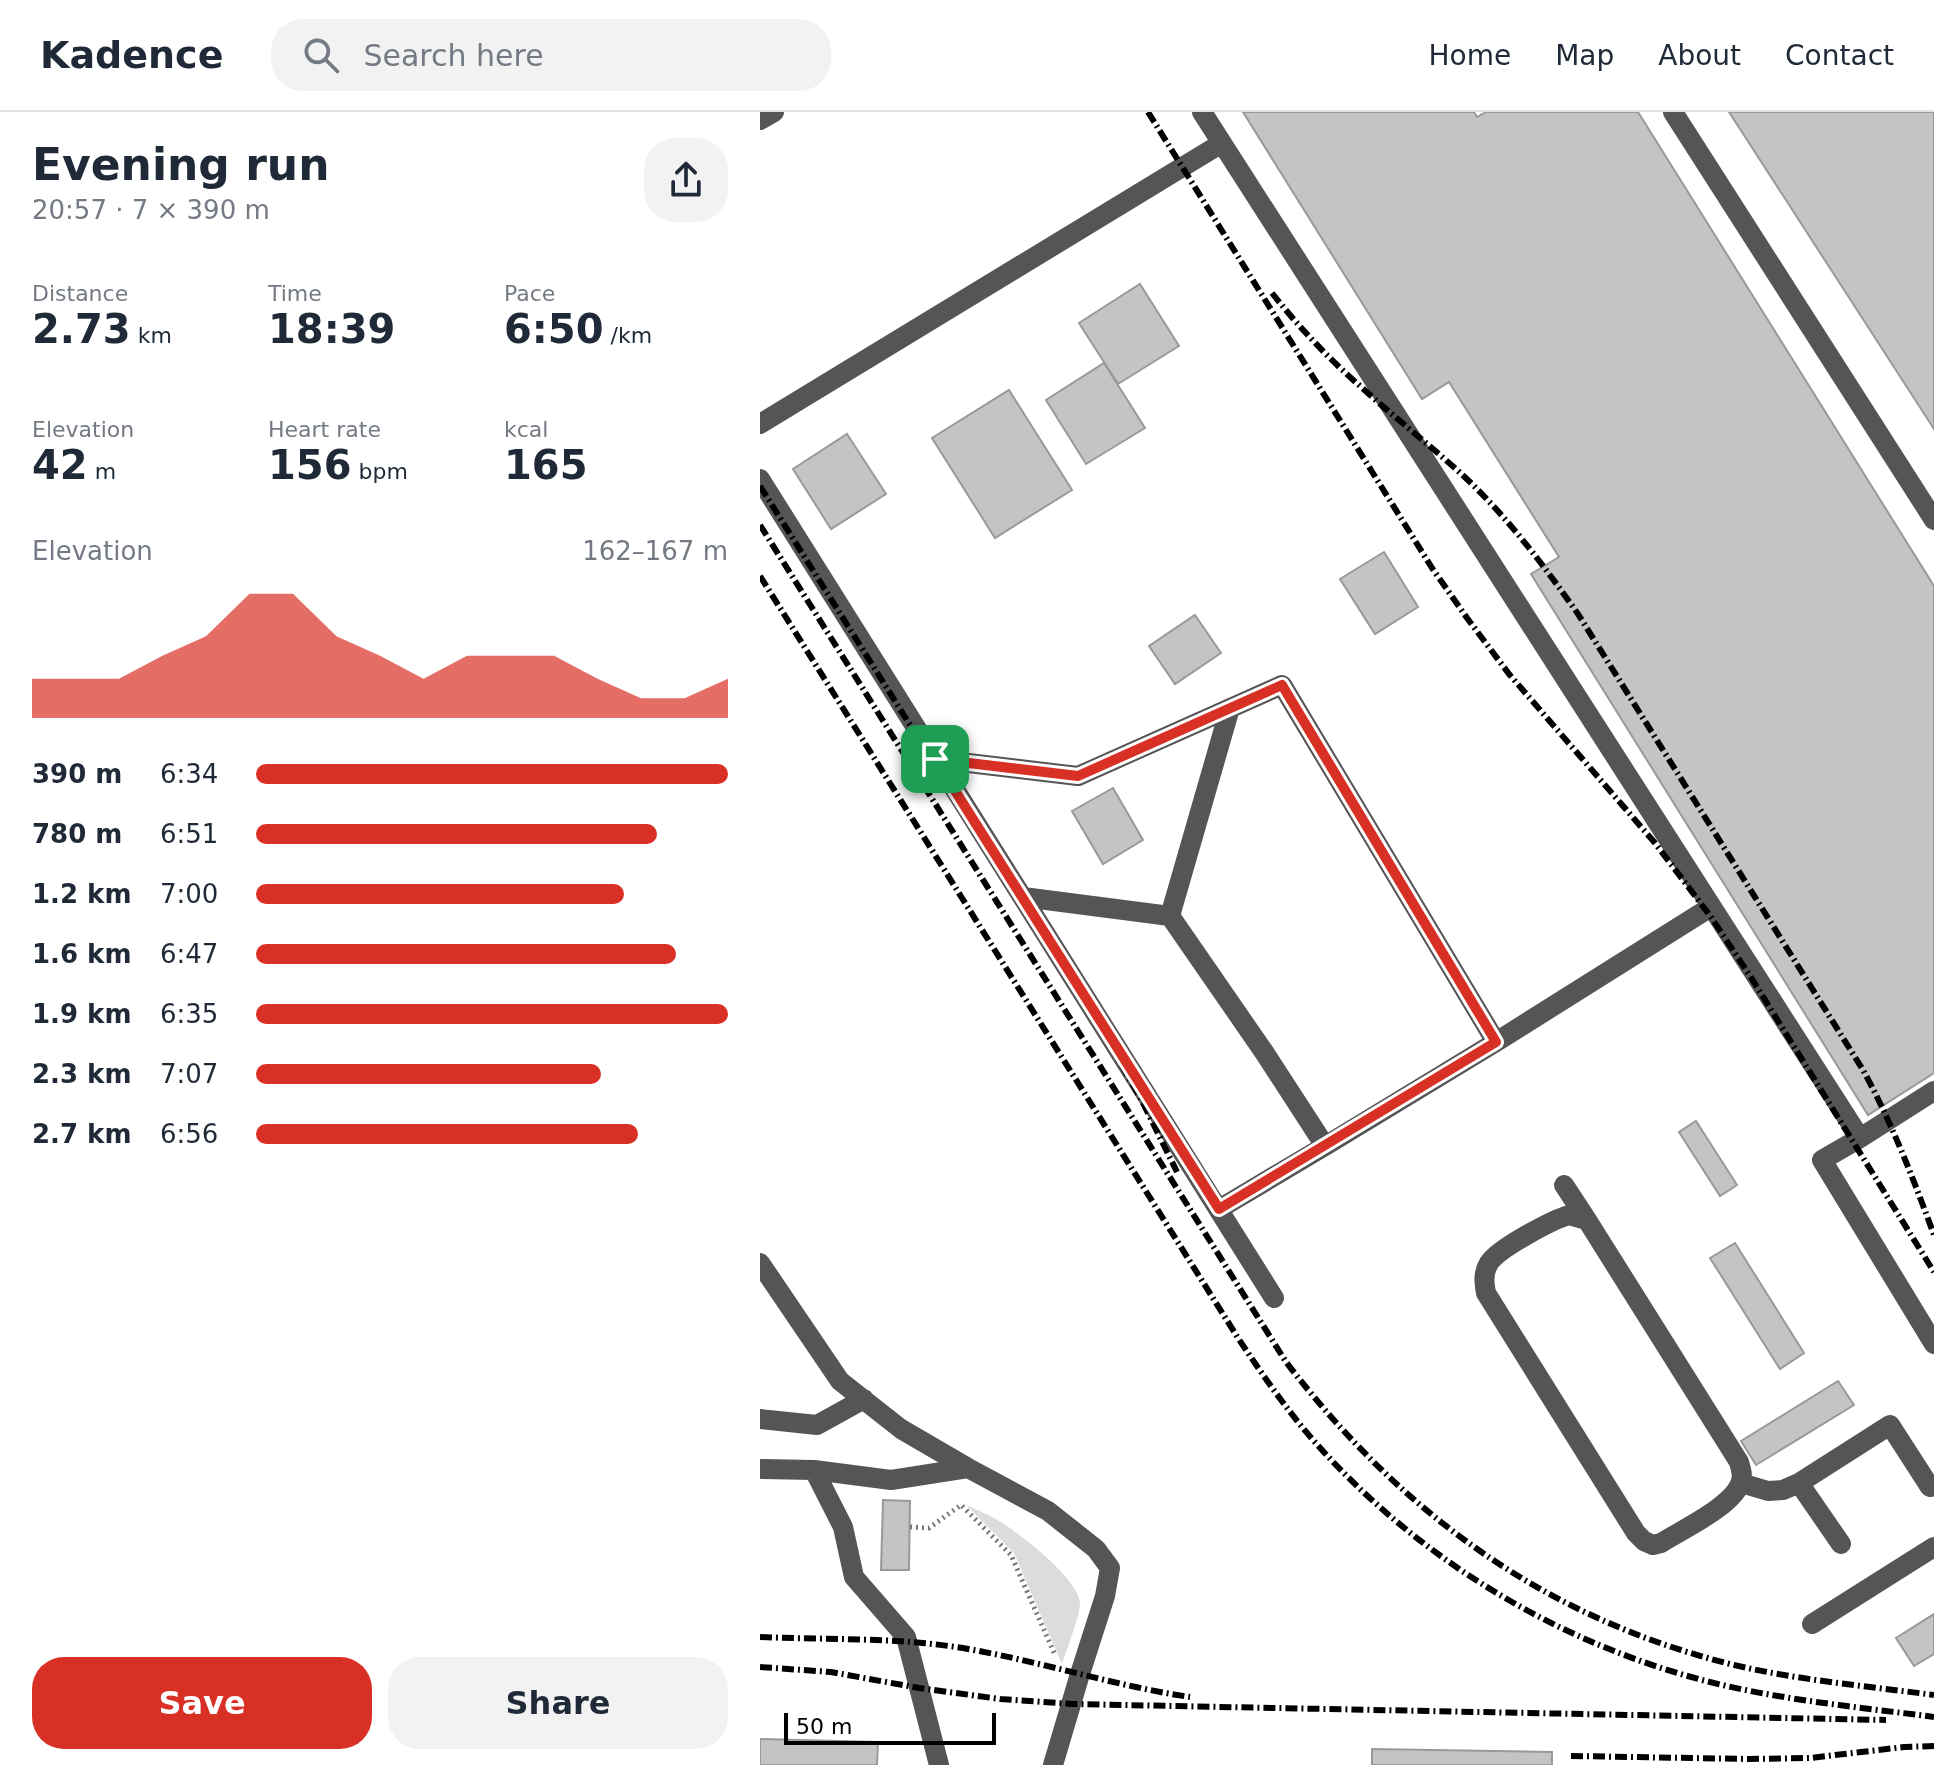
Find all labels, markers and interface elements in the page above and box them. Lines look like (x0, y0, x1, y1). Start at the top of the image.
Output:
search box (271, 19, 831, 91)
text: Kadence (40, 33, 223, 77)
icon: search (299, 33, 343, 77)
text: Search here (363, 38, 544, 73)
text: Home (1428, 39, 1511, 72)
text: Map (1555, 39, 1614, 72)
text: About (1658, 39, 1741, 72)
text: Contact (1785, 39, 1894, 72)
button: share (644, 138, 728, 222)
text: Evening run (32, 139, 329, 190)
text: 20:57 · 7 × 390 m (32, 195, 270, 225)
text: Distance (32, 281, 128, 306)
text: Time (268, 281, 322, 306)
text: Pace (504, 281, 555, 306)
text: 2.73 (32, 306, 131, 352)
text: 18:39 (268, 306, 395, 352)
text: 6:50 (504, 306, 604, 352)
text: km (131, 323, 172, 348)
text: /km (604, 323, 652, 348)
text: Elevation (32, 417, 134, 442)
text: Heart rate (268, 417, 381, 442)
text: kcal (504, 417, 548, 442)
text: 42 (32, 442, 88, 488)
text: 156 (268, 442, 352, 488)
text: 165 (504, 442, 588, 488)
text: m (88, 459, 116, 484)
text: bpm (352, 459, 408, 484)
text: Elevation (32, 536, 153, 566)
text: 162–167 m (582, 536, 728, 566)
pin (901, 725, 969, 793)
icon: arrive (913, 737, 957, 781)
text: 390 m (32, 759, 122, 789)
text: 6:34 (160, 759, 218, 789)
text: 780 m (32, 819, 122, 849)
text: 6:51 (160, 819, 218, 849)
text: 1.2 km (32, 879, 132, 909)
text: 7:00 (160, 879, 218, 909)
text: 1.6 km (32, 939, 132, 969)
text: 6:47 (160, 939, 218, 969)
text: 1.9 km (32, 999, 132, 1029)
text: 6:35 (160, 999, 218, 1029)
text: 2.3 km (32, 1059, 132, 1089)
text: 7:07 (160, 1059, 218, 1089)
text: 2.7 km (32, 1119, 132, 1149)
text: 6:56 (160, 1119, 218, 1149)
button: Save (32, 1657, 372, 1749)
button: Share (388, 1657, 728, 1749)
scale bar (784, 1709, 996, 1745)
text: 50 m (796, 1714, 852, 1739)

